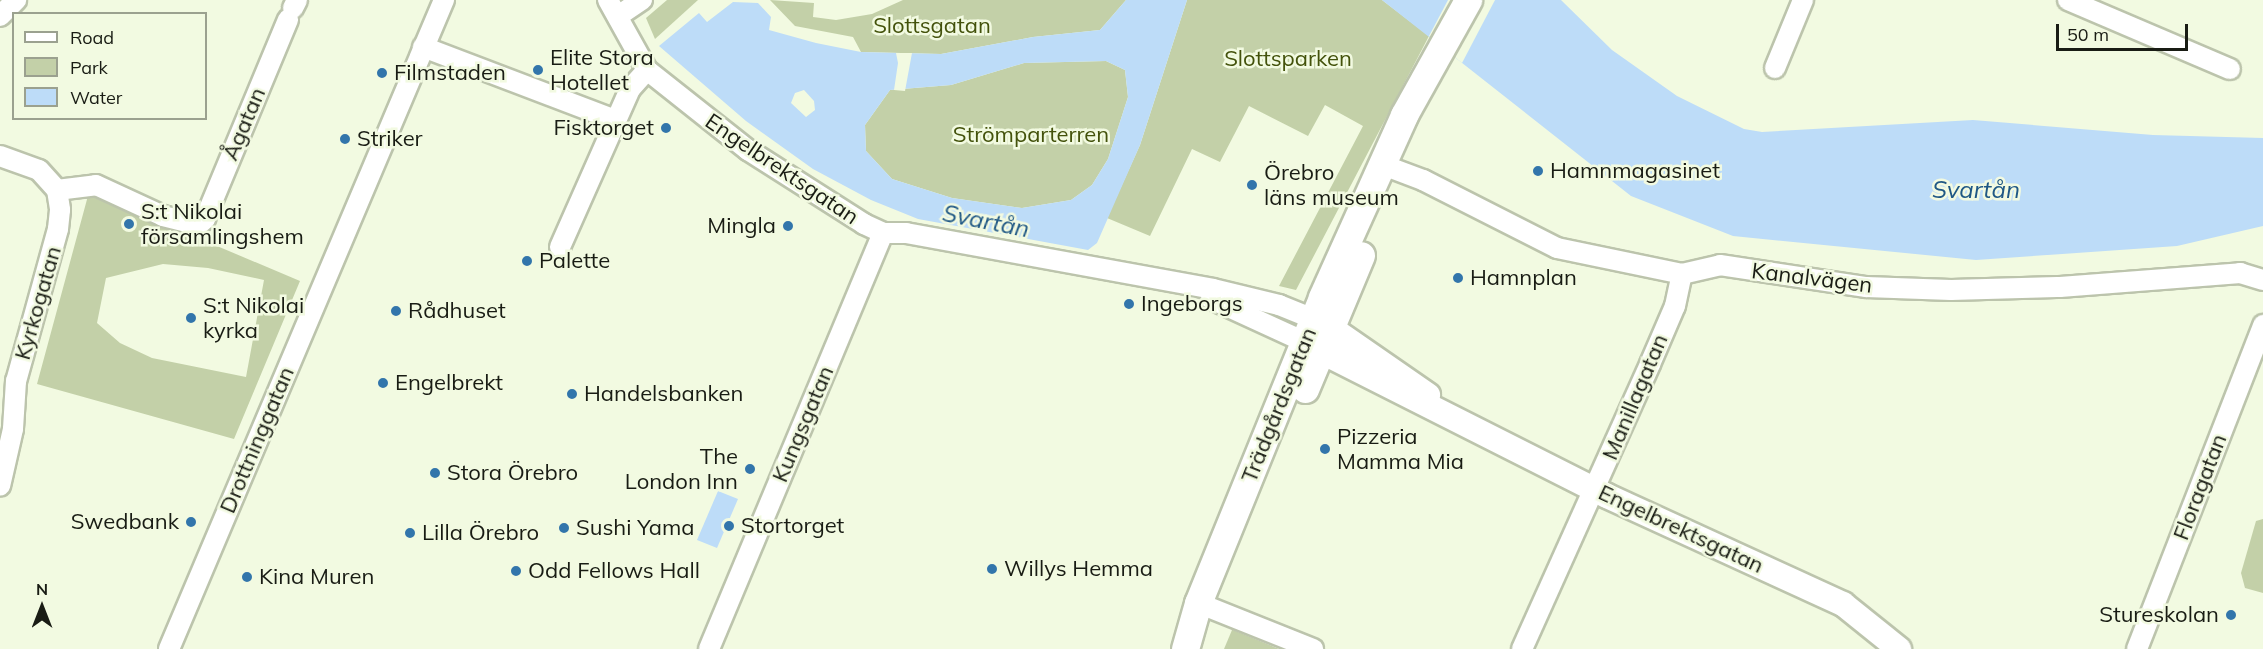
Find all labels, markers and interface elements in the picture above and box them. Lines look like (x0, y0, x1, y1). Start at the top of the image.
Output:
legend (12, 12, 207, 120)
scale bar (2059, 12, 2191, 50)
park label: Slottsgatan (873, 13, 991, 39)
text: 50 m (2067, 23, 2109, 46)
text: Road (70, 26, 114, 49)
place label: Elite Stora Hotellet (550, 44, 654, 96)
park label: Slottsparken (1224, 46, 1352, 72)
text: Park (70, 56, 108, 79)
place label: Filmstaden (394, 60, 506, 86)
marker: Elite Stora Hotellet (531, 63, 545, 77)
marker: Filmstaden (375, 66, 389, 80)
street label: Ågatan (217, 84, 271, 164)
text: Water (70, 86, 122, 109)
street label: Engelbrektsgatan (700, 108, 864, 230)
place label: Fisktorget (554, 115, 654, 141)
marker: Fisktorget (659, 121, 673, 135)
park label: Strömparterren (953, 122, 1109, 148)
place label: Striker (357, 126, 423, 152)
marker: Striker (338, 132, 352, 146)
place label: Hamnmagasinet (1550, 158, 1720, 184)
place label: Örebro läns museum (1264, 159, 1399, 210)
marker: Hamnmagasinet (1531, 164, 1545, 178)
water label: Svartån (1932, 176, 2020, 204)
marker: Örebro läns museum (1245, 178, 1259, 192)
place label: S:t Nikolai församlingshem (141, 198, 304, 249)
water label: Svartån (940, 198, 1032, 244)
place label: Mingla (707, 213, 776, 239)
marker: S:t Nikolai församlingshem (122, 217, 136, 231)
marker: Mingla (781, 219, 795, 233)
street label: Kyrkogatan (9, 243, 67, 363)
place label: Palette (539, 248, 610, 274)
marker: Palette (520, 254, 534, 268)
street label: Kanalvägen (1750, 257, 1874, 299)
place label: Hamnplan (1470, 265, 1577, 291)
marker: Hamnplan (1451, 271, 1465, 285)
place label: Ingeborgs (1141, 291, 1243, 317)
place label: S:t Nikolai kyrka (203, 292, 304, 344)
marker: Ingeborgs (1122, 297, 1136, 311)
place label: Rådhuset (408, 298, 506, 324)
marker: Rådhuset (389, 304, 403, 318)
marker: S:t Nikolai kyrka (184, 311, 198, 325)
street label: Trädgårdsgatan (1236, 324, 1322, 486)
street label: Manillagatan (1597, 330, 1673, 464)
street label: Kungsgatan (767, 362, 839, 486)
street label: Drottninggatan (214, 363, 300, 517)
place label: Engelbrekt (395, 370, 503, 396)
marker: Engelbrekt (376, 376, 390, 390)
place label: Handelsbanken (584, 381, 743, 407)
marker: Handelsbanken (565, 387, 579, 401)
place label: Pizzeria Mamma Mia (1337, 423, 1464, 475)
street label: Floragatan (2168, 430, 2232, 544)
marker: Pizzeria Mamma Mia (1318, 442, 1332, 456)
place label: The London Inn (625, 443, 738, 494)
place label: Stora Örebro (447, 460, 578, 486)
marker: The London Inn (743, 462, 757, 476)
marker: Stora Örebro (428, 466, 442, 480)
street label: Engelbrektsgatan (1594, 479, 1768, 579)
place label: Swedbank (71, 509, 179, 535)
place label: Stortorget (741, 513, 844, 539)
marker: Swedbank (184, 515, 198, 529)
place label: Sushi Yama (576, 515, 695, 541)
marker: Stortorget (722, 519, 736, 533)
place label: Lilla Örebro (422, 520, 539, 546)
marker: Sushi Yama (557, 521, 571, 535)
marker: Lilla Örebro (403, 526, 417, 540)
place label: Willys Hemma (1004, 556, 1153, 582)
place label: Odd Fellows Hall (528, 558, 700, 584)
marker: Willys Hemma (985, 562, 999, 576)
place label: Kina Muren (259, 564, 374, 590)
marker: Odd Fellows Hall (509, 564, 523, 578)
marker: Kina Muren (240, 570, 254, 584)
north arrow (12, 577, 72, 637)
text: N (36, 579, 48, 599)
place label: Stureskolan (2099, 602, 2219, 628)
marker: Stureskolan (2224, 608, 2238, 622)

